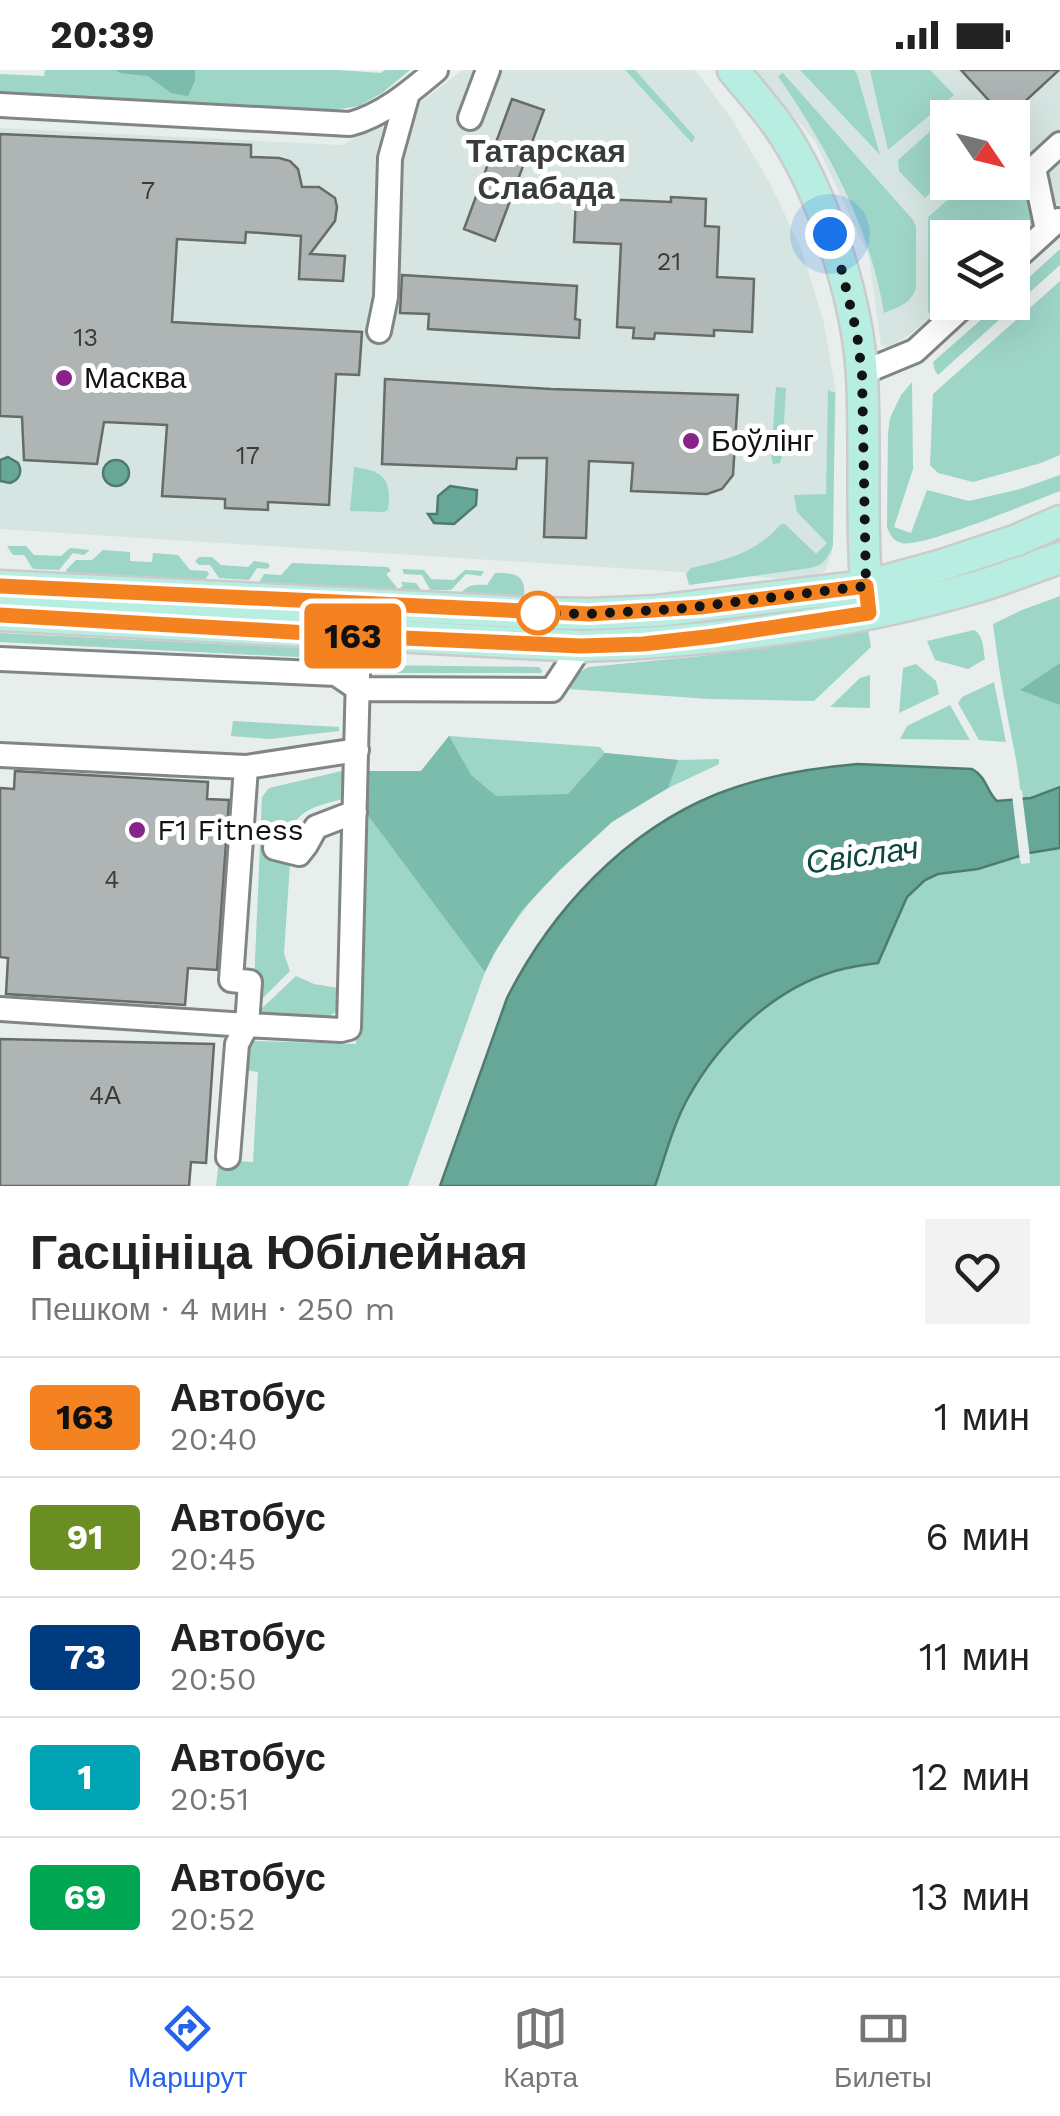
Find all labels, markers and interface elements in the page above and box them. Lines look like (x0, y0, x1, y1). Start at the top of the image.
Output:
text: 20:39 (50, 13, 155, 57)
north arrow (930, 100, 1030, 200)
map controls (930, 100, 1030, 320)
district label: Татарская Слабада (466, 132, 626, 207)
house number: 7 (141, 176, 155, 205)
your location (805, 209, 855, 259)
button: layers (930, 220, 1030, 320)
house number: 21 (657, 247, 681, 276)
house number: 13 (74, 323, 98, 352)
place label: Масква (84, 360, 187, 395)
marker: Масква (53, 367, 75, 389)
place label: Боўлінг (711, 423, 814, 458)
marker: Боўлінг (680, 430, 702, 452)
house number: 17 (236, 441, 260, 470)
unlabelled marker (517, 592, 559, 634)
line badge: 163 (296, 604, 410, 668)
text: 163 (324, 615, 382, 657)
place label: F1 Fitness (157, 812, 304, 847)
marker: F1 Fitness (126, 819, 148, 841)
water label: Свіслач (803, 828, 921, 882)
house number: 4 (104, 865, 120, 894)
house number: 4А (89, 1081, 121, 1110)
button: heart (925, 1219, 1030, 1324)
text: Гасцініца Юбілейная (30, 1224, 528, 1281)
text: Пешком · 4 мин · 250 m (30, 1290, 395, 1328)
text: Автобус (170, 1376, 326, 1420)
text: 1 мин (934, 1395, 1030, 1439)
text: 163 (56, 1396, 114, 1438)
text: 20:40 (170, 1420, 258, 1458)
text: Автобус (170, 1496, 326, 1540)
text: 6 мин (926, 1515, 1030, 1559)
text: 91 (67, 1516, 103, 1558)
text: 20:45 (170, 1540, 256, 1578)
text: Автобус (170, 1616, 326, 1660)
text: 11 мин (919, 1635, 1030, 1679)
text: 73 (64, 1636, 106, 1678)
text: 20:50 (170, 1660, 257, 1698)
text: Автобус (170, 1736, 326, 1780)
text: 12 мин (912, 1755, 1030, 1799)
text: 1 (77, 1756, 93, 1798)
text: 20:51 (170, 1780, 249, 1818)
text: Автобус (170, 1856, 326, 1900)
text: 13 мин (912, 1875, 1030, 1919)
text: 69 (63, 1876, 107, 1918)
text: 20:52 (170, 1900, 255, 1938)
tab: Маршрут (128, 2001, 247, 2094)
tab: Карта (503, 2001, 578, 2094)
tab: Билеты (834, 2001, 932, 2094)

